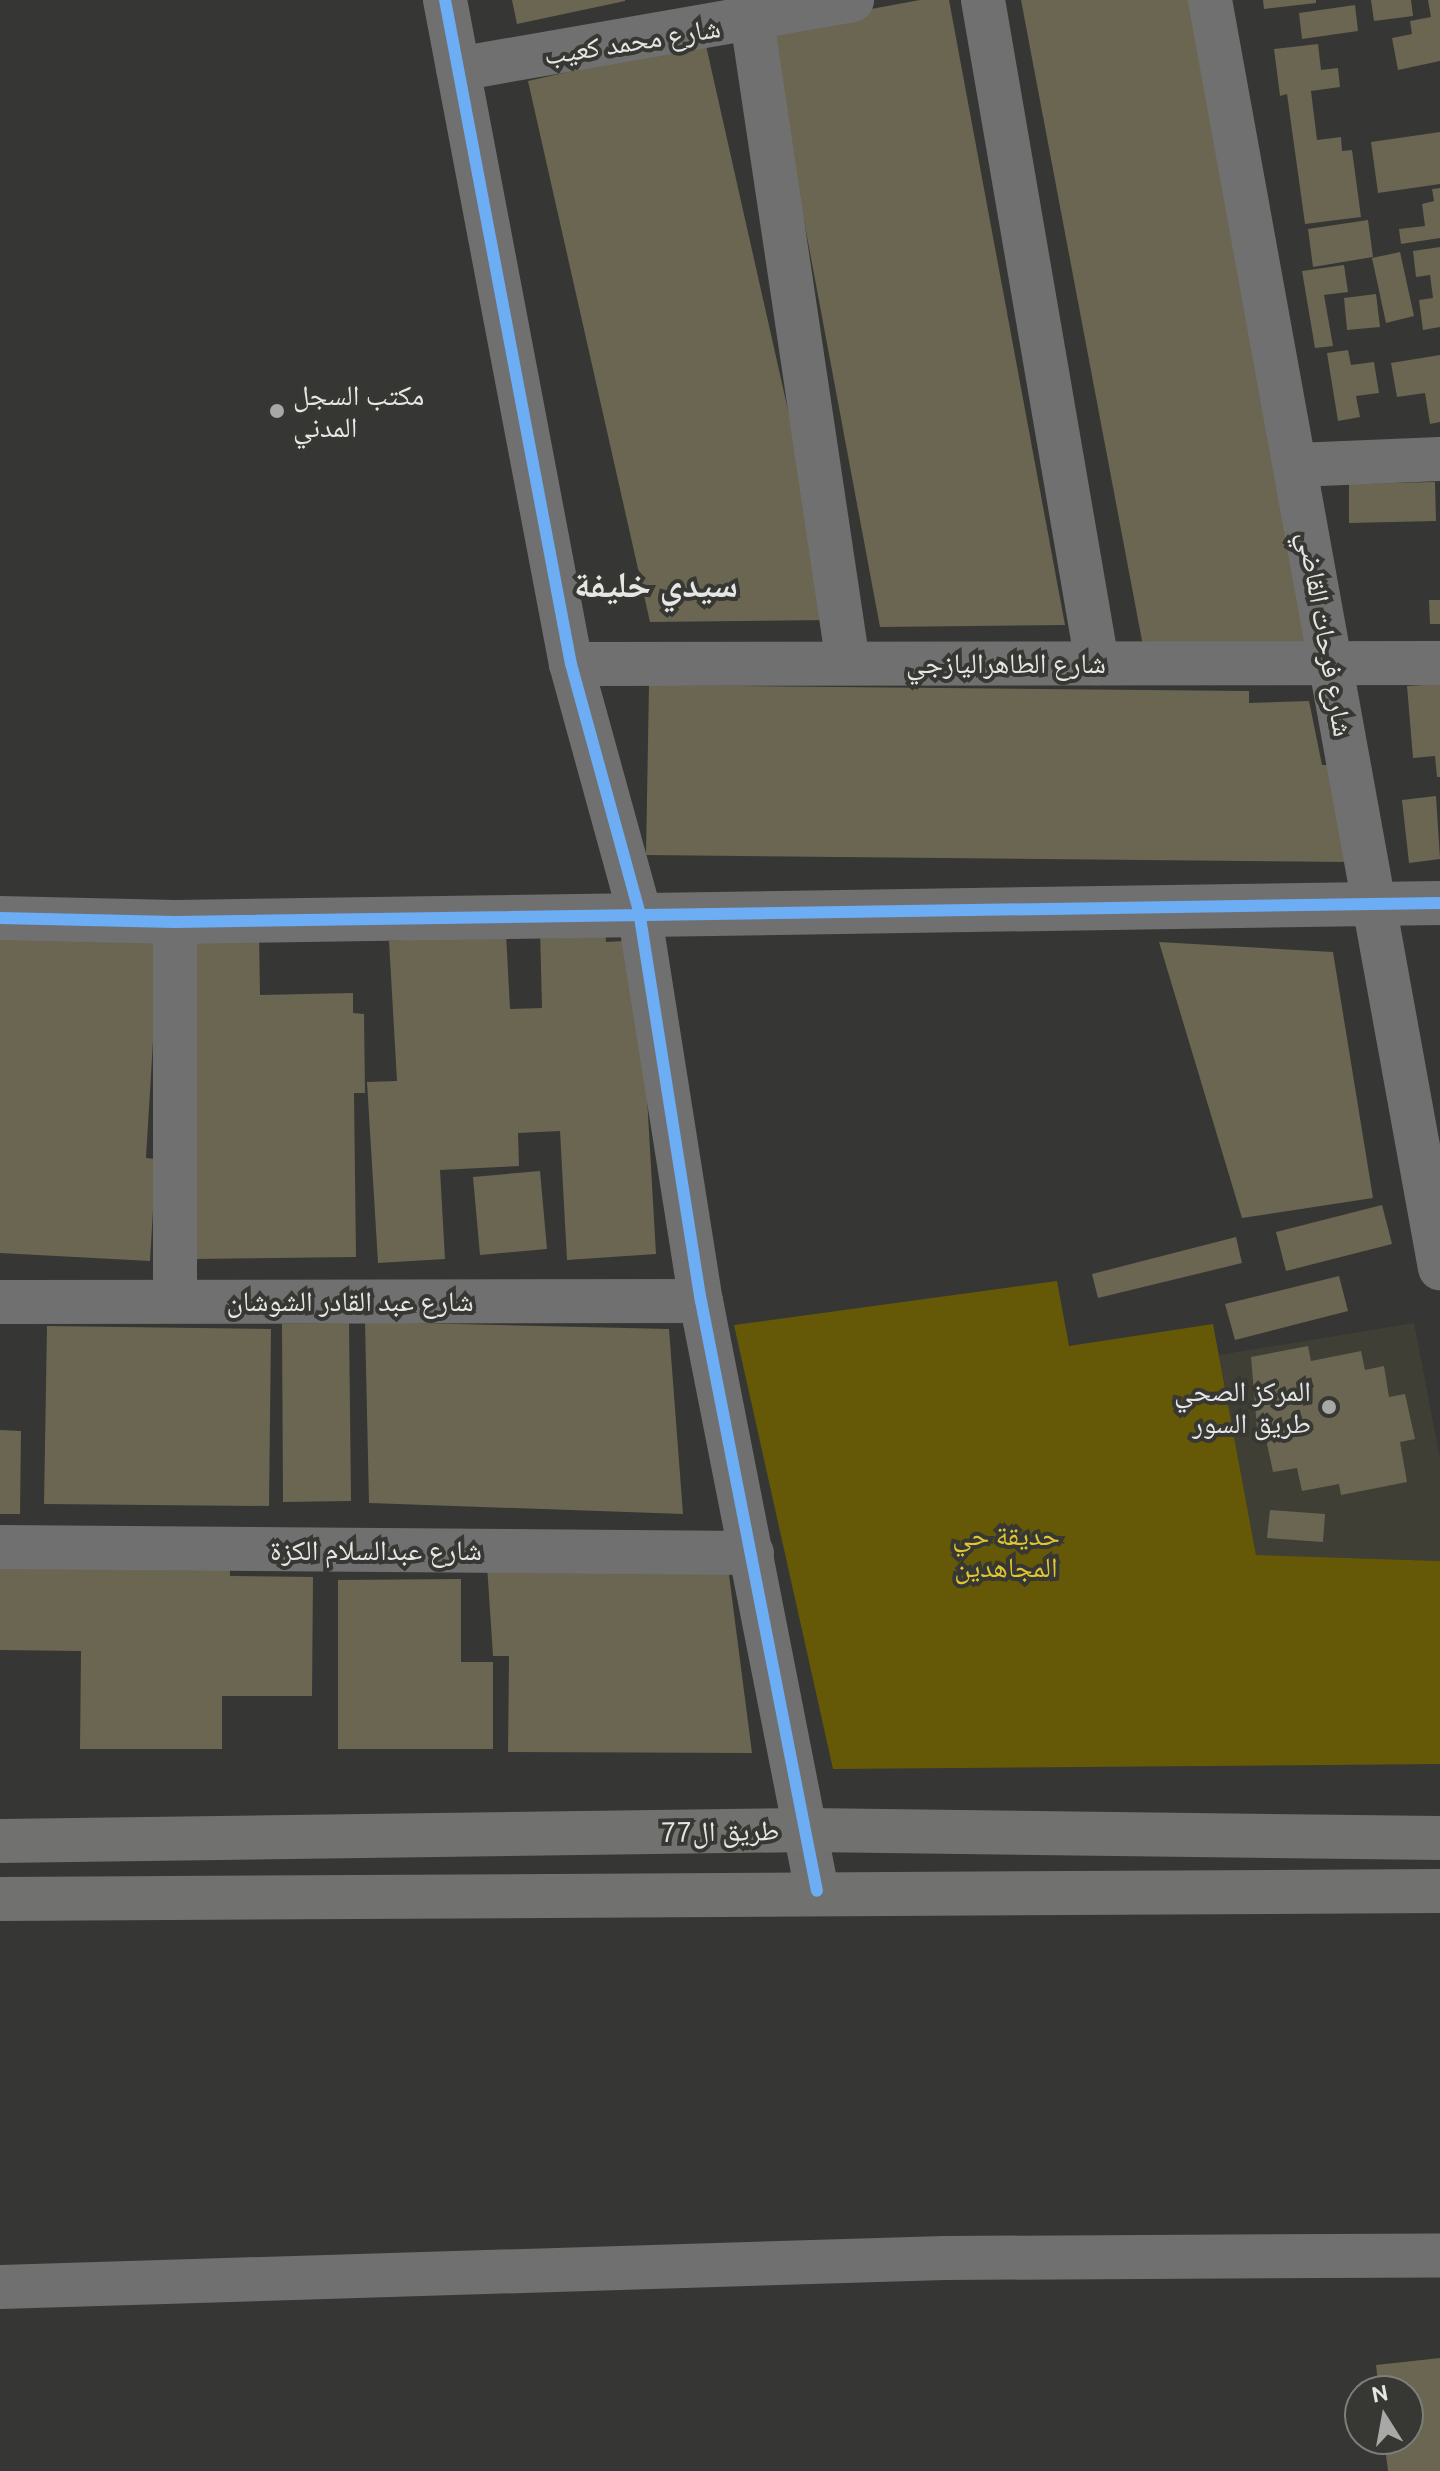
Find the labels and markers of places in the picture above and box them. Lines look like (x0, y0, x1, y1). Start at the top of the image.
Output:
place label: مكتب السجل المدني (293, 378, 424, 444)
marker: مكتب السجل المدني (268, 402, 286, 420)
place label: المركز الصحي طريق السور (1174, 1374, 1311, 1440)
marker: المركز الصحي طريق السور (1318, 1396, 1340, 1418)

